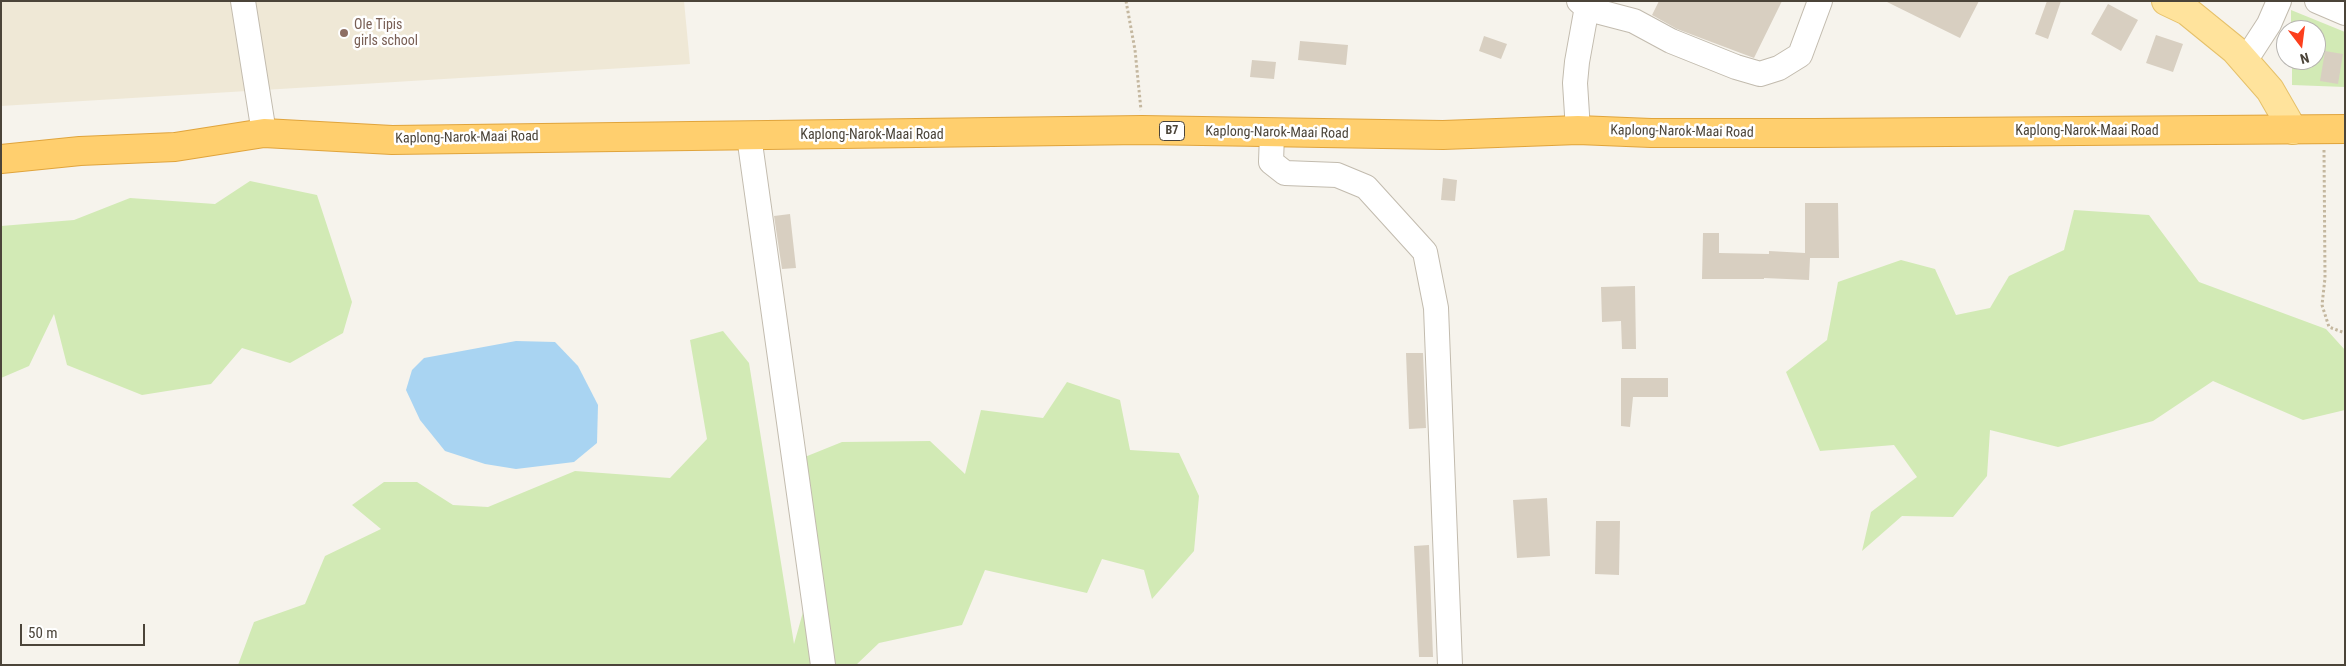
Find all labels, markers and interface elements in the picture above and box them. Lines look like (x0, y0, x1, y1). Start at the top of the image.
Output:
place label: Ole Tipis girls school (354, 17, 418, 49)
north arrow (2276, 20, 2326, 70)
marker: Ole Tipis girls school (338, 27, 350, 39)
text: N (2298, 50, 2311, 67)
road number: B7 (1160, 122, 1184, 140)
street label: Kaplong-Narok-Maai Road (1610, 122, 1754, 142)
street label: Kaplong-Narok-Maai Road (1205, 123, 1349, 143)
street label: Kaplong-Narok-Maai Road (2015, 123, 2159, 139)
street label: Kaplong-Narok-Maai Road (800, 127, 944, 143)
street label: Kaplong-Narok-Maai Road (395, 128, 539, 148)
scale bar (22, 614, 148, 646)
text: 50 m (28, 624, 58, 642)

